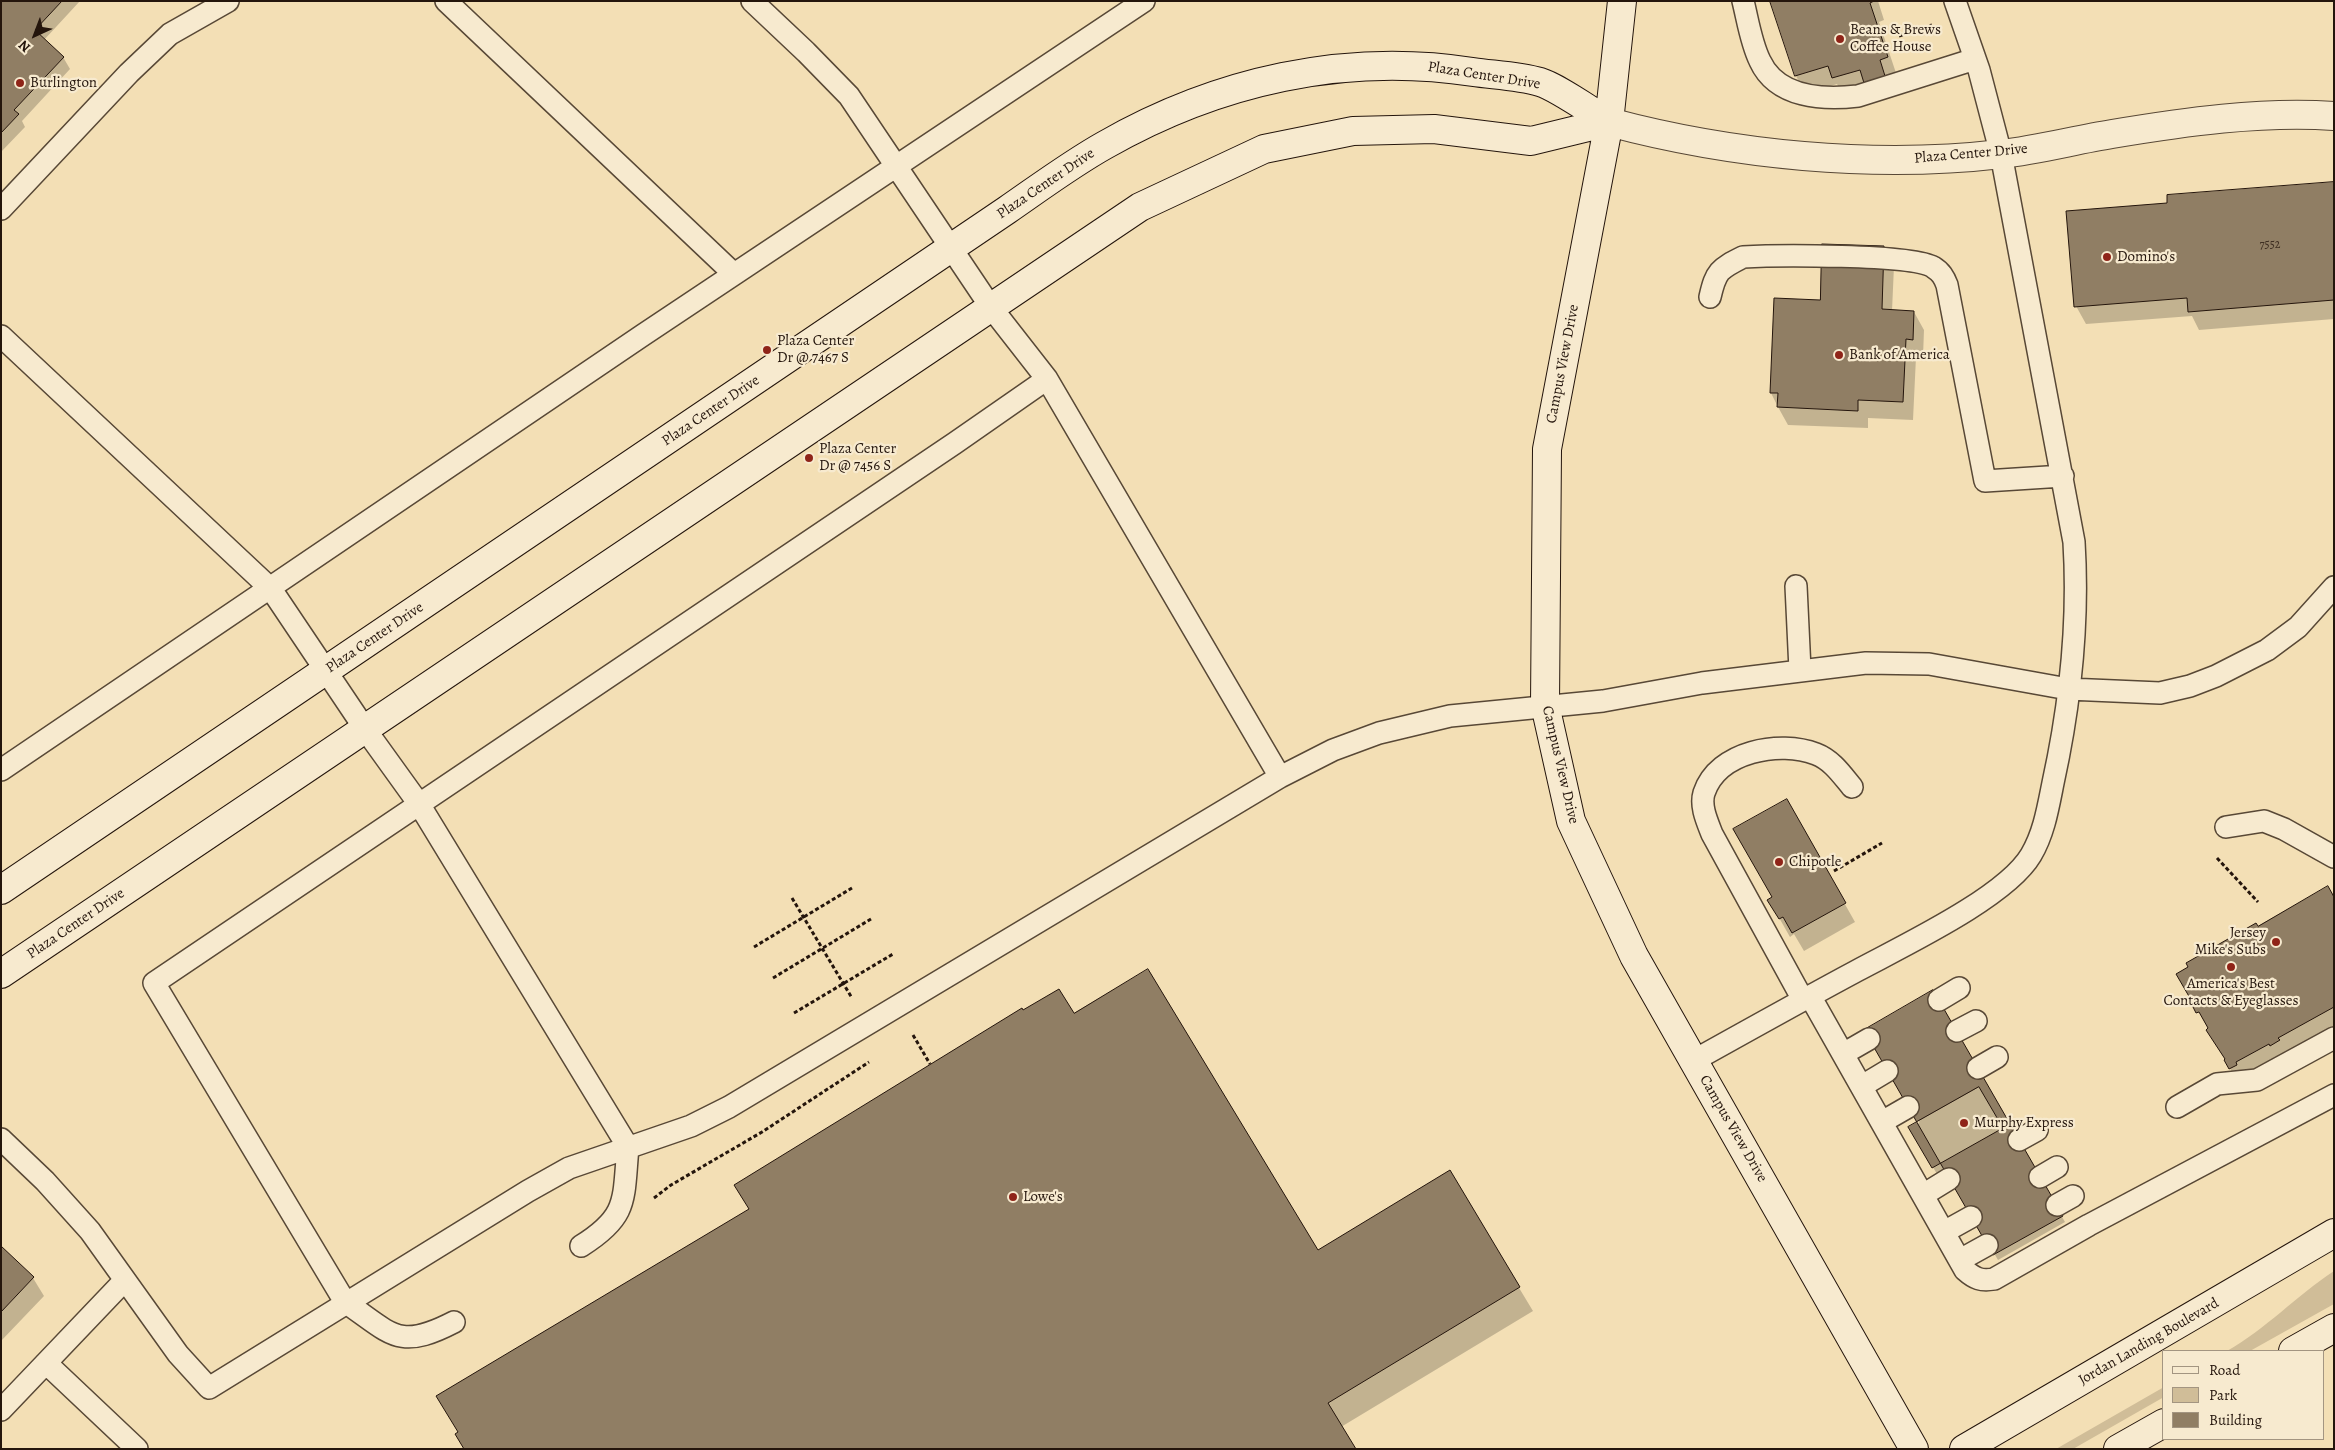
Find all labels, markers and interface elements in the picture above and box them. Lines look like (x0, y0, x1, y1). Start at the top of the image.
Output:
north arrow (10, 10, 60, 60)
place label: Beans & Brews Coffee House (1850, 21, 1941, 56)
marker: Beans & Brews Coffee House (1834, 33, 1846, 45)
text: N (14, 36, 35, 57)
street label: Plaza Center Drive (1426, 58, 1542, 94)
place label: Burlington (30, 74, 97, 92)
marker: Burlington (14, 77, 26, 89)
street label: Plaza Center Drive (1913, 140, 2029, 168)
street label: Plaza Center Drive (994, 145, 1098, 223)
house number: 7552 (2259, 238, 2281, 252)
place label: Domino's (2117, 248, 2175, 266)
marker: Domino's (2101, 251, 2113, 263)
street label: Campus View Drive (1543, 303, 1583, 425)
place label: Plaza Center Dr @ 7467 S (777, 332, 854, 367)
marker: Plaza Center Dr @ 7467 S (761, 344, 773, 356)
place label: Bank of America (1849, 346, 1950, 364)
marker: Bank of America (1833, 349, 1845, 361)
street label: Plaza Center Drive (659, 372, 763, 450)
place label: Plaza Center Dr @ 7456 S (819, 440, 896, 475)
marker: Plaza Center Dr @ 7456 S (803, 452, 815, 464)
street label: Plaza Center Drive (323, 599, 427, 677)
street label: Campus View Drive (1538, 704, 1582, 826)
place label: Chipotle (1789, 853, 1841, 871)
marker: Chipotle (1773, 856, 1785, 868)
street label: Plaza Center Drive (24, 885, 128, 963)
place label: Jersey Mike's Subs (2195, 924, 2266, 959)
marker: Jersey Mike's Subs (2270, 936, 2282, 948)
marker: America's Best Contacts & Eyeglasses (2225, 961, 2237, 973)
place label: America's Best Contacts & Eyeglasses (2164, 975, 2298, 1010)
street label: Campus View Drive (1695, 1072, 1771, 1186)
place label: Murphy Express (1974, 1114, 2074, 1132)
marker: Murphy Express (1958, 1117, 1970, 1129)
place label: Lowe's (1023, 1188, 1063, 1206)
marker: Lowe's (1007, 1191, 1019, 1203)
street label: Jordan Landing Boulevard (2076, 1294, 2222, 1390)
legend (2162, 1350, 2325, 1440)
text: Road (2209, 1360, 2240, 1380)
text: Park (2209, 1385, 2237, 1405)
text: Building (2209, 1410, 2262, 1430)

